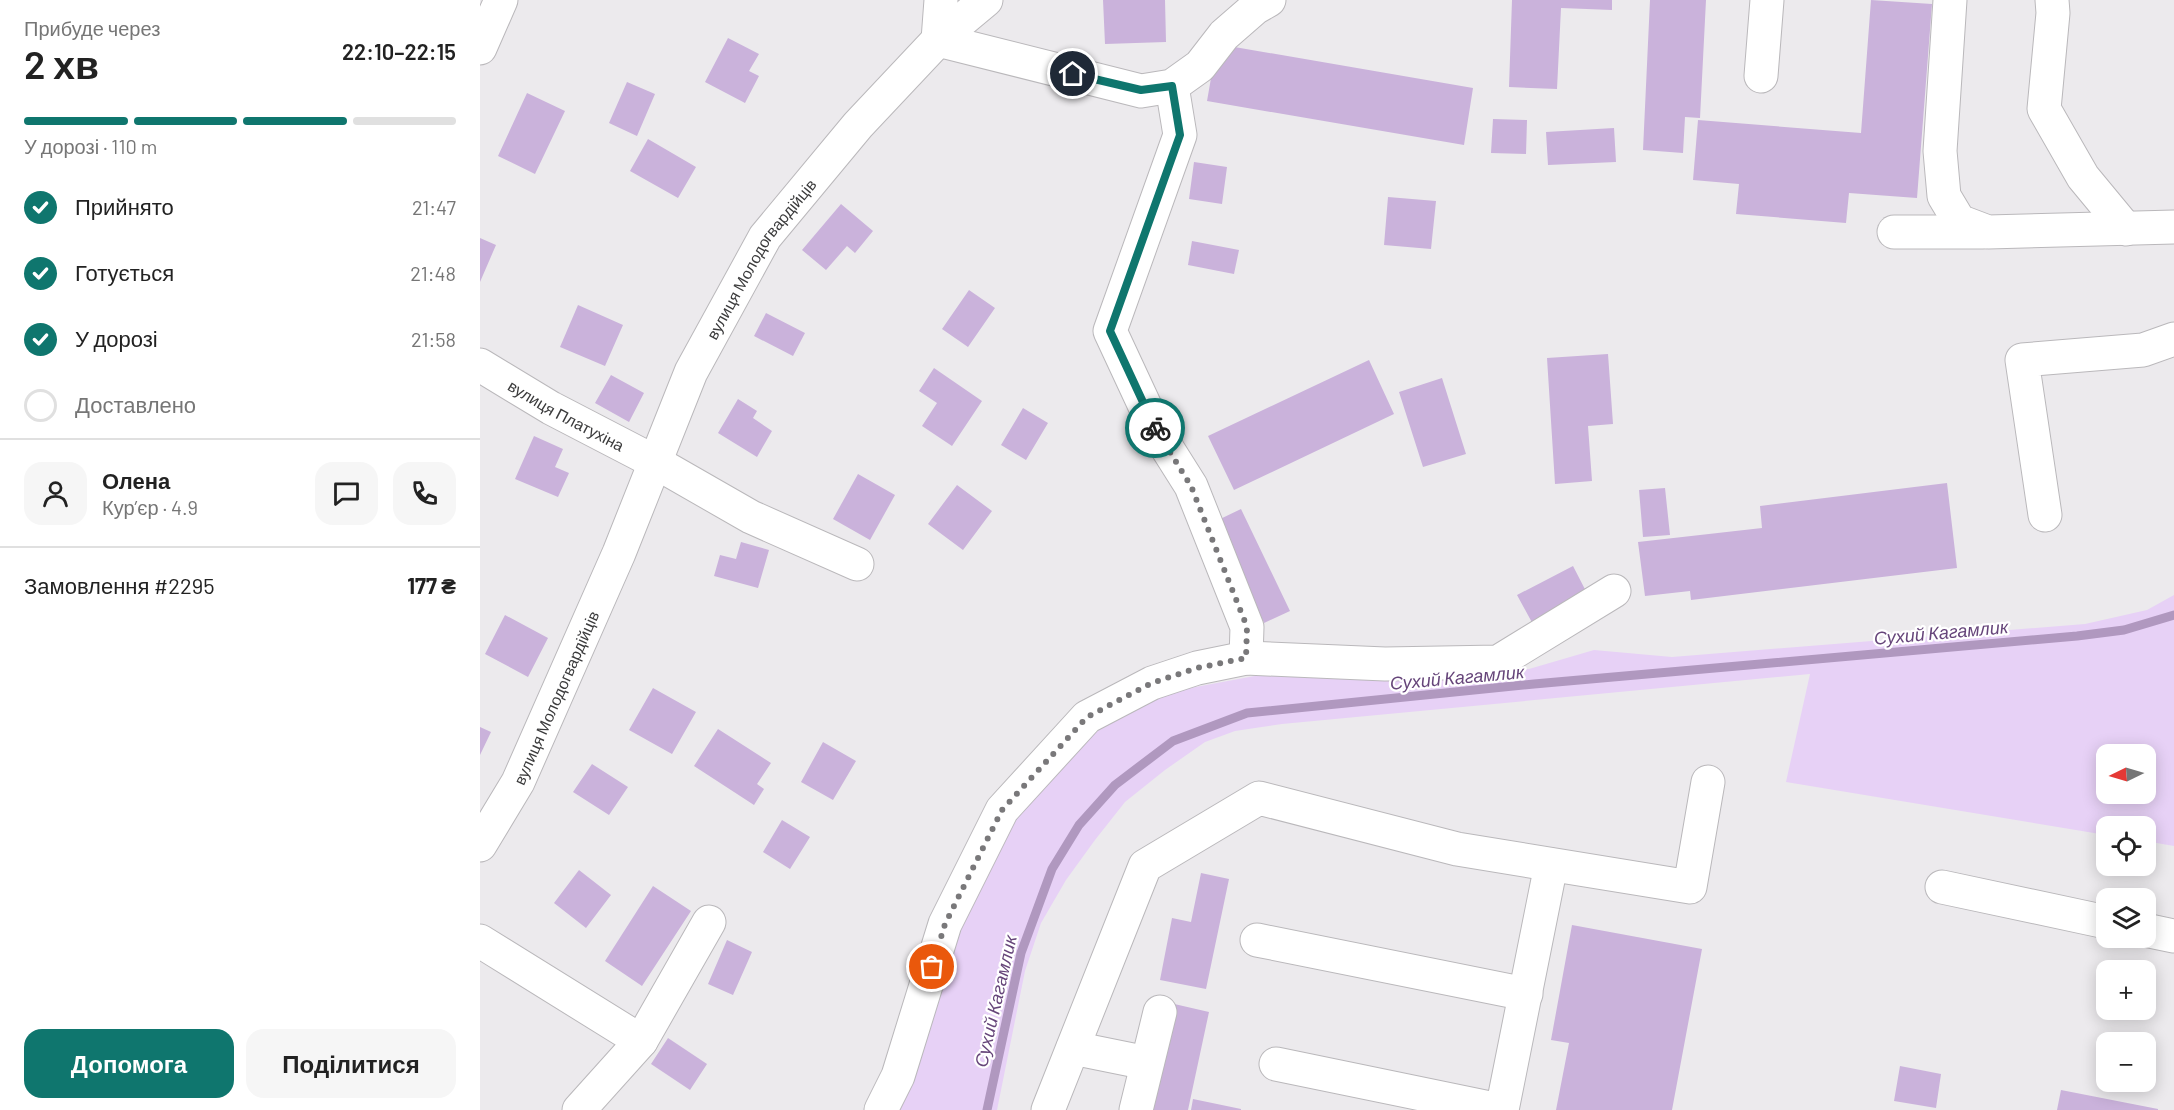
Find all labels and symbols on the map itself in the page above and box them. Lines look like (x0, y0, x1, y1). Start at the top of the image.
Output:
pin (1047, 48, 1098, 99)
street label: вулиця Молодогвардійців (702, 174, 819, 342)
street label: вулиця Платухіна (505, 375, 628, 454)
courier (1125, 398, 1185, 458)
street label: вулиця Молодогвардійців (509, 608, 602, 787)
water label: Сухий Кагамлик (1873, 615, 2011, 649)
water label: Сухий Кагамлик (1389, 660, 1527, 694)
north arrow (2096, 744, 2156, 804)
water label: Сухий Кагамлик (969, 931, 1021, 1069)
pin (906, 941, 957, 992)

